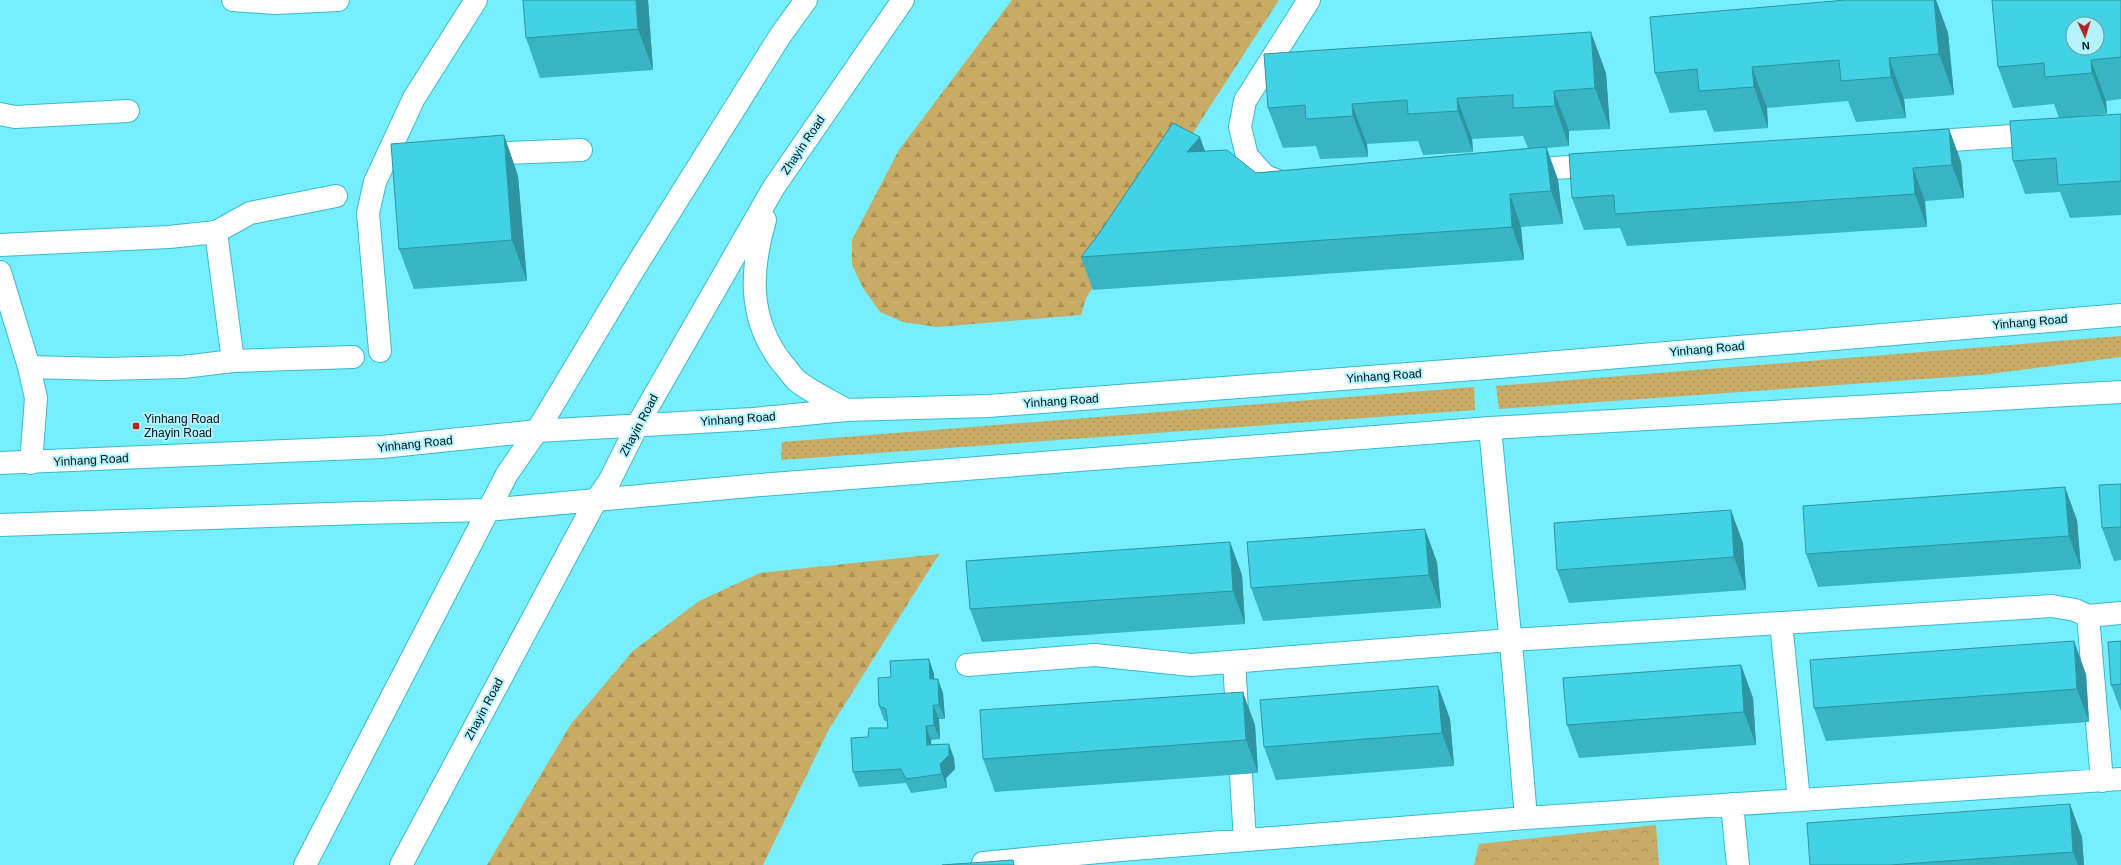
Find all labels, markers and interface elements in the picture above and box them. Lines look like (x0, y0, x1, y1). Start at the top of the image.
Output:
north arrow (2065, 16, 2105, 56)
text: N (2081, 40, 2090, 52)
street label: Zhayin Road (778, 113, 828, 177)
street label: Yinhang Road (1992, 312, 2068, 332)
street label: Yinhang Road (1669, 339, 1745, 359)
street label: Yinhang Road (1346, 366, 1422, 386)
street label: Yinhang Road (1023, 391, 1099, 411)
street label: Zhayin Road (617, 392, 661, 458)
street label: Yinhang Road (700, 409, 776, 429)
place label: Yinhang Road Zhayin Road (144, 412, 220, 440)
marker: Yinhang Road Zhayin Road (131, 421, 141, 431)
street label: Yinhang Road (377, 433, 453, 455)
street label: Yinhang Road (53, 451, 129, 469)
street label: Zhayin Road (462, 676, 506, 742)

